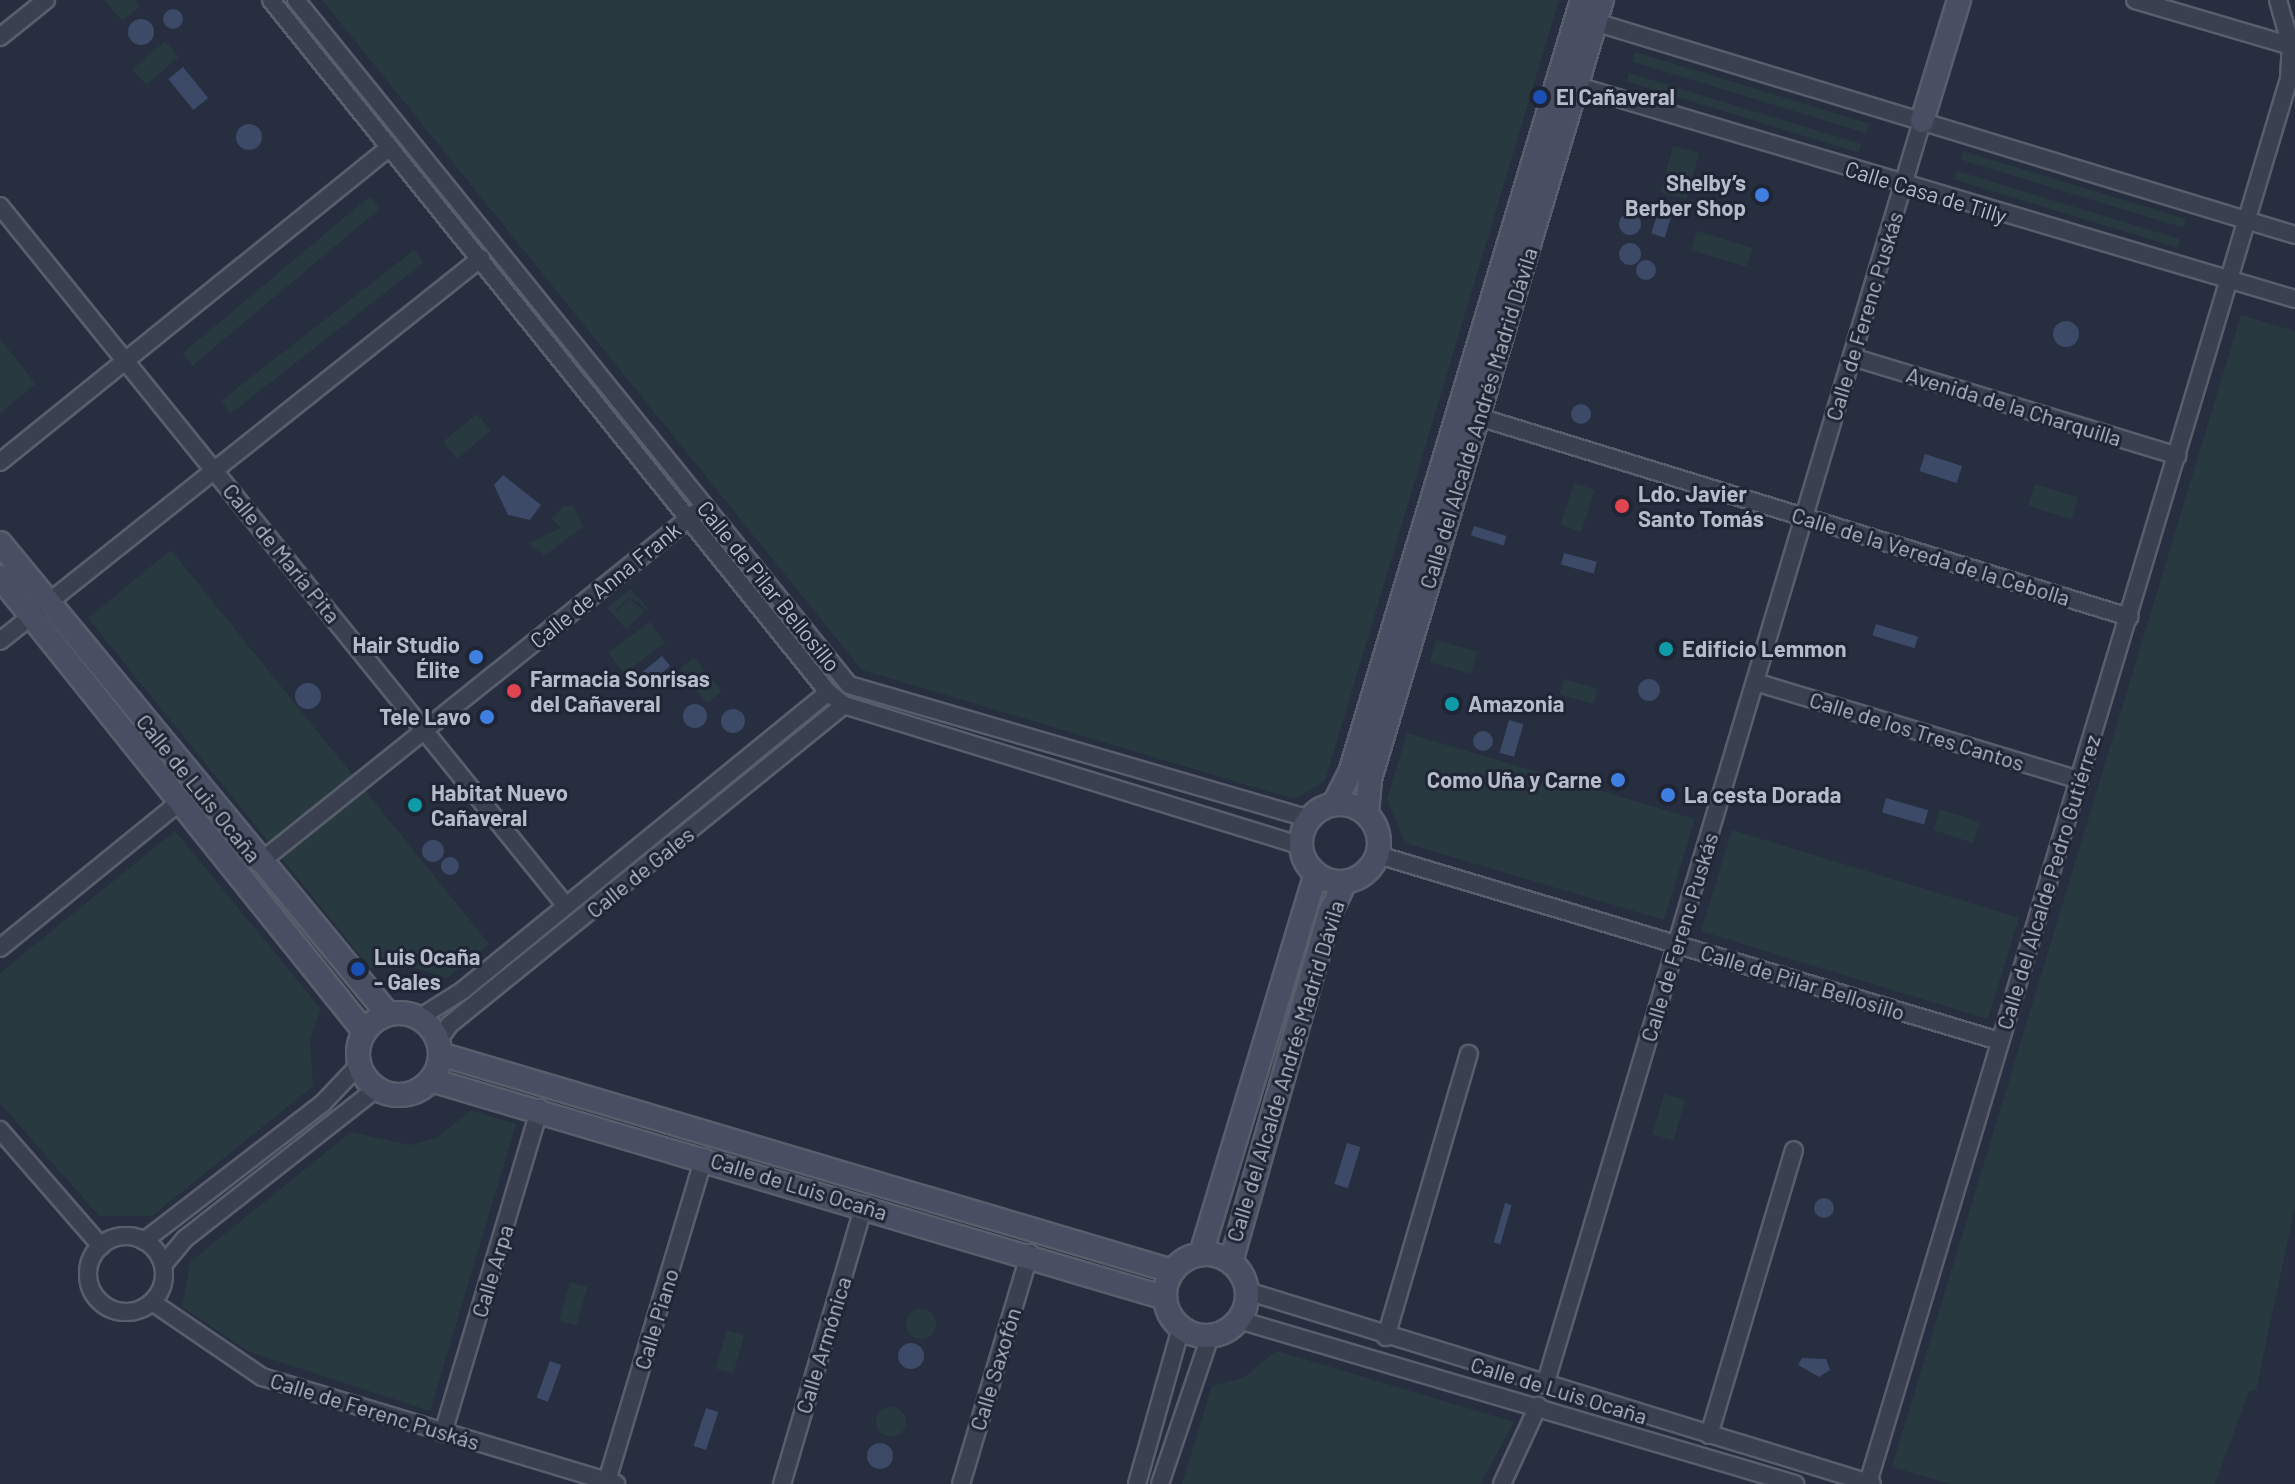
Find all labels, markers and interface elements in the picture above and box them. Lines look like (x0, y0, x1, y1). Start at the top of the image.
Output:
place label: El Cañaveral (1556, 84, 1675, 110)
marker: El Cañaveral (1531, 88, 1549, 106)
street label: Calle Casa de Tilly (1842, 155, 2010, 229)
place label: Shelby’s Berber Shop (1625, 169, 1746, 220)
marker: Shelby’s Berber Shop (1753, 186, 1771, 204)
street label: Calle de Ferenc Puskás (1820, 208, 1908, 424)
street label: Calle del Alcalde Andrés Madrid Dávila (1413, 244, 1543, 592)
street label: Avenida de la Charquilla (1903, 361, 2125, 451)
street label: Calle de María Pita (218, 478, 346, 628)
place label: Ldo. Javier Santo Tomás (1638, 480, 1764, 532)
street label: Calle de Pilar Bellosillo (692, 495, 846, 677)
marker: Ldo. Javier Santo Tomás (1613, 497, 1631, 515)
street label: Calle de la Vereda de la Cebolla (1789, 501, 2073, 611)
street label: Calle de Anna Frank (524, 516, 686, 654)
place label: Hair Studio Élite (352, 631, 460, 682)
place label: Edificio Lemmon (1682, 636, 1847, 662)
marker: Edificio Lemmon (1657, 640, 1675, 658)
marker: Hair Studio Élite (467, 648, 485, 666)
place label: Farmacia Sonrisas del Cañaveral (530, 665, 710, 716)
marker: Farmacia Sonrisas del Cañaveral (505, 682, 523, 700)
street label: Calle de los Tres Cantos (1806, 686, 2028, 776)
place label: Amazonia (1468, 691, 1564, 717)
marker: Amazonia (1443, 695, 1461, 713)
place label: Tele Lavo (379, 704, 471, 730)
marker: Tele Lavo (478, 708, 496, 726)
street label: Calle de Luis Ocaña (131, 709, 267, 867)
street label: Calle del Alcalde Pedro Gutiérrez (1991, 731, 2105, 1033)
place label: Como Uña y Carne (1427, 767, 1602, 793)
marker: Como Uña y Carne (1609, 771, 1627, 789)
place label: Habitat Nuevo Cañaveral (431, 779, 568, 830)
place label: La cesta Dorada (1684, 782, 1841, 808)
marker: La cesta Dorada (1659, 786, 1677, 804)
marker: Habitat Nuevo Cañaveral (406, 796, 424, 814)
street label: Calle de Gales (581, 821, 699, 923)
street label: Calle de Ferenc Puskás (1635, 829, 1723, 1045)
street label: Calle del Alcalde Andrés Madrid Dávila (1220, 897, 1350, 1245)
street label: Calle de Pilar Bellosillo (1698, 938, 1908, 1026)
place label: Luis Ocaña - Gales (374, 943, 480, 994)
marker: Luis Ocaña - Gales (349, 960, 367, 978)
street label: Calle de Luis Ocaña (708, 1147, 890, 1225)
street label: Calle Arpa (465, 1222, 519, 1320)
street label: Calle Piano (628, 1265, 684, 1373)
street label: Calle Armónica (790, 1273, 856, 1417)
street label: Calle Saxofón (964, 1304, 1026, 1434)
street label: Calle de Luis Ocaña (1468, 1351, 1650, 1429)
street label: Calle de Ferenc Puskás (267, 1367, 483, 1455)

